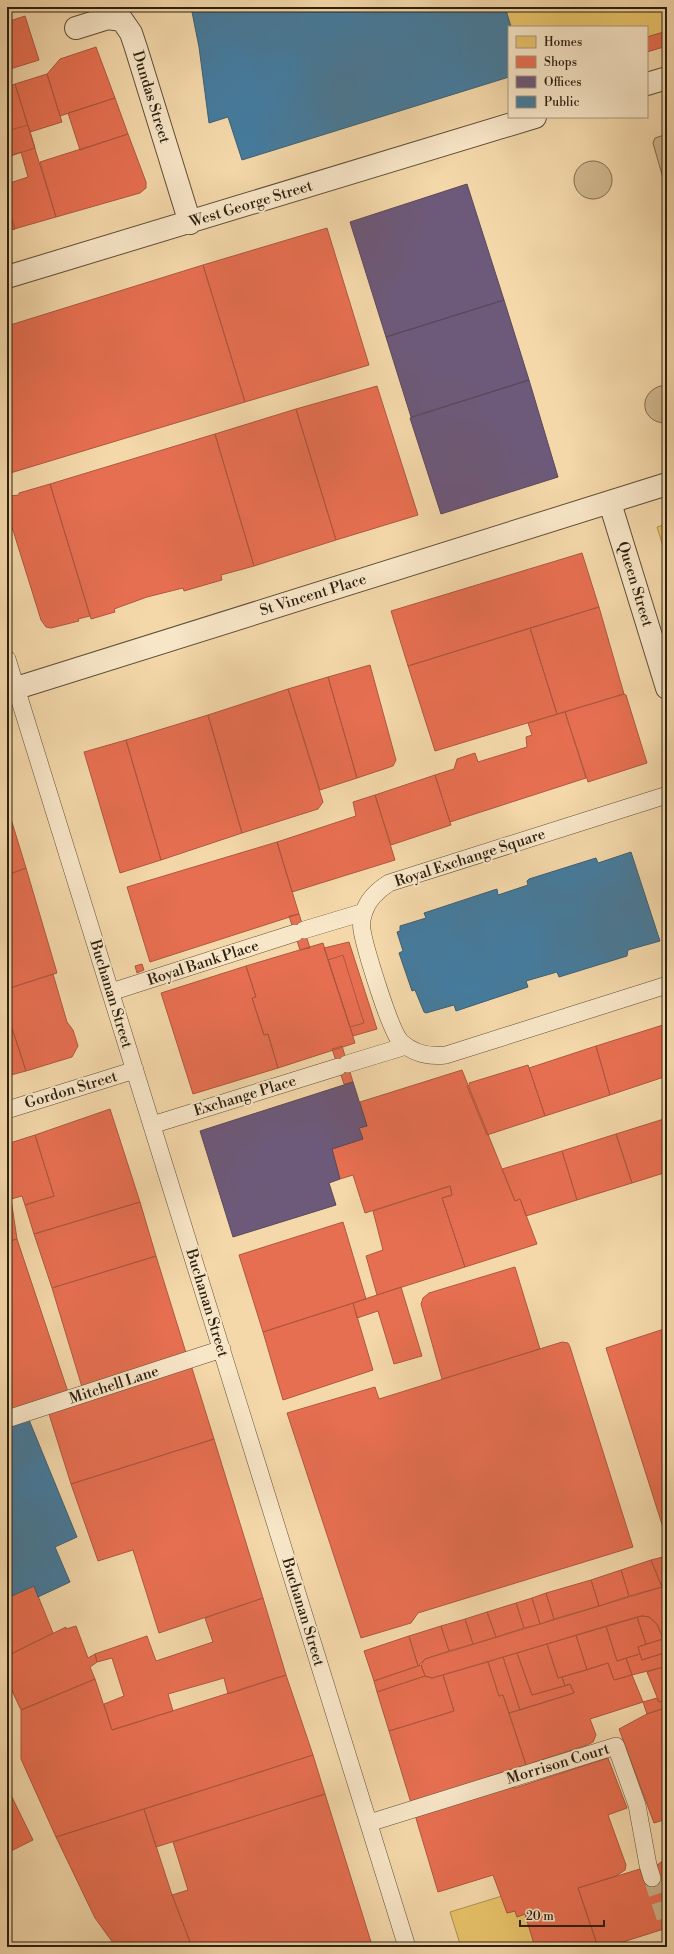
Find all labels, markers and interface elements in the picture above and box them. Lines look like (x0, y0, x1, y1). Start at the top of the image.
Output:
legend (508, 26, 648, 118)
text: Homes (544, 35, 582, 50)
street label: Dundas Street (128, 48, 174, 146)
text: Shops (544, 55, 577, 70)
text: Offices (544, 75, 582, 90)
text: Public (544, 95, 580, 110)
street label: West George Street (186, 176, 316, 232)
street label: Queen Street (613, 539, 657, 630)
street label: St Vincent Place (257, 570, 369, 620)
street label: Royal Exchange Square (392, 825, 548, 891)
street label: Royal Bank Place (145, 936, 261, 990)
street label: Buchanan Street (85, 937, 137, 1051)
street label: Gordon Street (23, 1067, 120, 1113)
street label: Exchange Place (191, 1071, 299, 1121)
street label: Buchanan Street (181, 1246, 233, 1360)
street label: Mitchell Lane (67, 1362, 161, 1408)
street label: Buchanan Street (277, 1555, 329, 1669)
street label: Morrison Court (504, 1739, 612, 1789)
scale bar (520, 1902, 604, 1928)
text: 20 m (526, 1909, 554, 1924)

